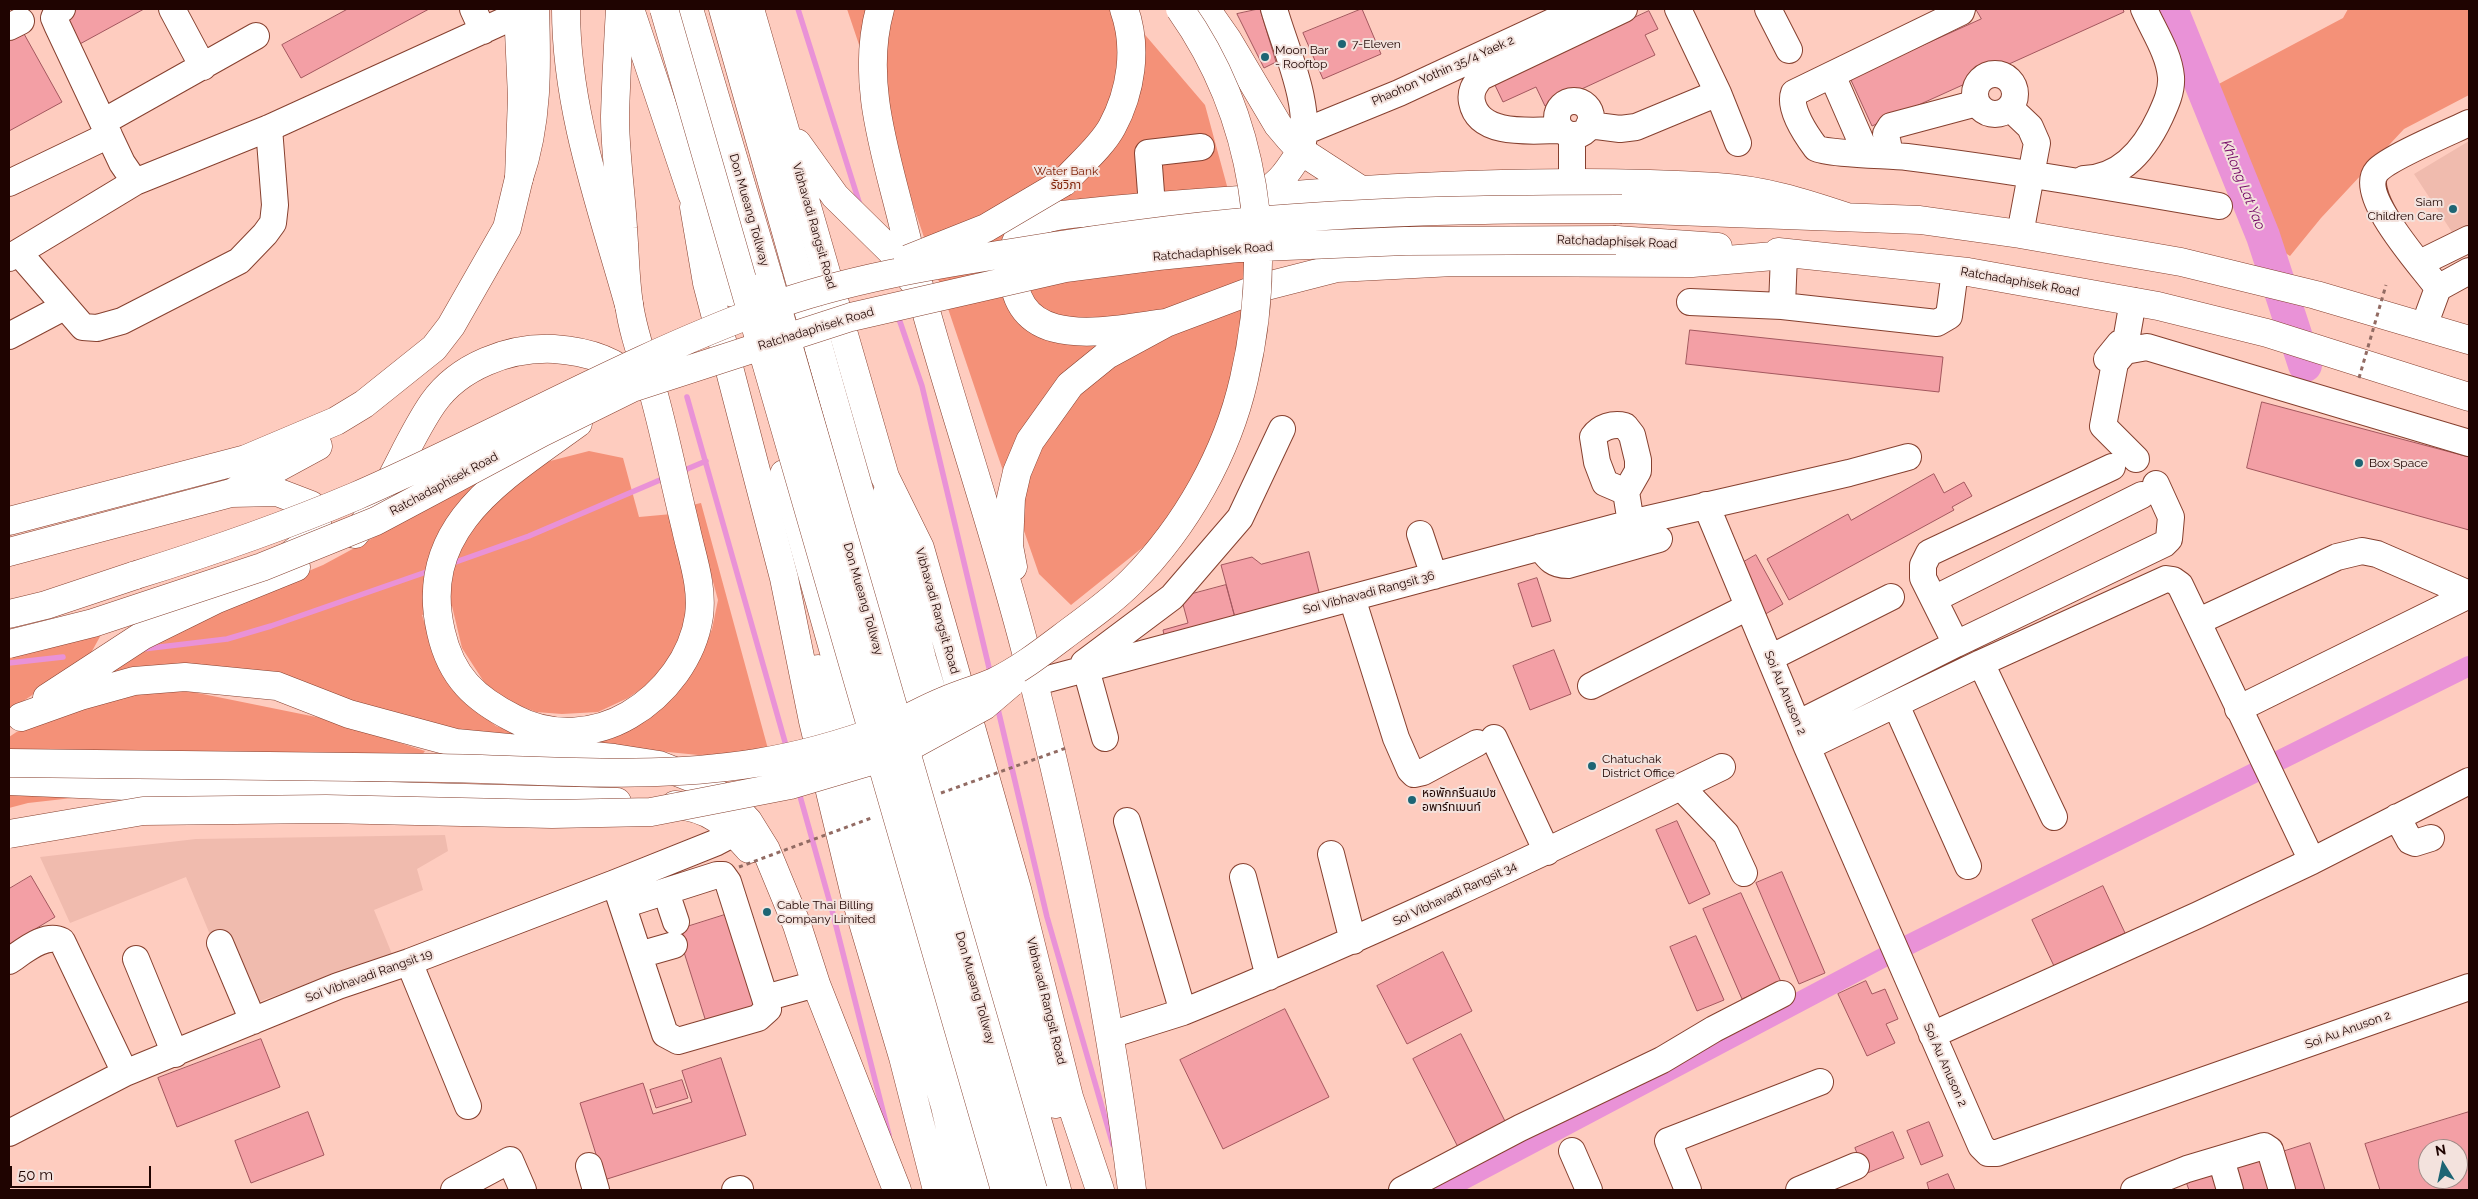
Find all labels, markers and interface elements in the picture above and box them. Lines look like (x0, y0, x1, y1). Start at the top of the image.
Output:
street label: Phaohon Yothin 35/4 Yaek 2 (1370, 33, 1516, 109)
place label: 7-Eleven (1352, 37, 1401, 51)
marker: 7-Eleven (1336, 38, 1348, 50)
place label: Moon Bar - Rooftop (1275, 43, 1329, 71)
marker: Moon Bar - Rooftop (1259, 51, 1271, 63)
water label: Khlong Lat Yao (2217, 138, 2269, 232)
street label: Don Mueang Tollway (726, 152, 772, 268)
street label: Vibhavadi Rangsit Road (789, 161, 839, 291)
park label: Water Bank รัชวิภา (1034, 164, 1098, 192)
place label: Siam Children Care (2367, 195, 2443, 223)
marker: Siam Children Care (2447, 203, 2459, 215)
street label: Ratchadaphisek Road (1557, 233, 1677, 251)
street label: Ratchadaphisek Road (1152, 240, 1274, 264)
street label: Ratchadaphisek Road (1959, 264, 2081, 300)
street label: Ratchadaphisek Road (756, 305, 876, 353)
street label: Ratchadaphisek Road (387, 449, 501, 519)
place label: Box Space (2369, 456, 2428, 470)
marker: Box Space (2353, 457, 2365, 469)
street label: Don Mueang Tollway (840, 541, 886, 657)
street label: Vibhavadi Rangsit Road (912, 546, 962, 676)
street label: Soi Vibhavadi Rangsit 36 (1302, 569, 1436, 617)
street label: Soi Au Anuson 2 (1761, 649, 1809, 737)
place label: Chatuchak District Office (1602, 752, 1675, 780)
marker: Chatuchak District Office (1586, 760, 1598, 772)
place label: หอพักกรีนสเปซ อพาร์ทเมนท์ (1422, 786, 1496, 814)
marker: หอพักกรีนสเปซ อพาร์ทเมนท์ (1406, 794, 1418, 806)
street label: Soi Vibhavadi Rangsit 34 (1391, 859, 1519, 929)
place label: Cable Thai Billing Company Limited (777, 898, 875, 926)
marker: Cable Thai Billing Company Limited (761, 906, 773, 918)
street label: Don Mueang Tollway (952, 930, 998, 1046)
street label: Vibhavadi Rangsit Road (1023, 936, 1069, 1066)
street label: Soi Vibhavadi Rangsit 19 (304, 946, 434, 1006)
street label: Soi Au Anuson 2 (2303, 1008, 2393, 1052)
street label: Soi Au Anuson 2 (1920, 1021, 1970, 1109)
north arrow (2418, 1139, 2468, 1189)
text: N (2434, 1141, 2447, 1159)
scale bar (12, 1156, 154, 1188)
text: 50 m (18, 1166, 53, 1184)

